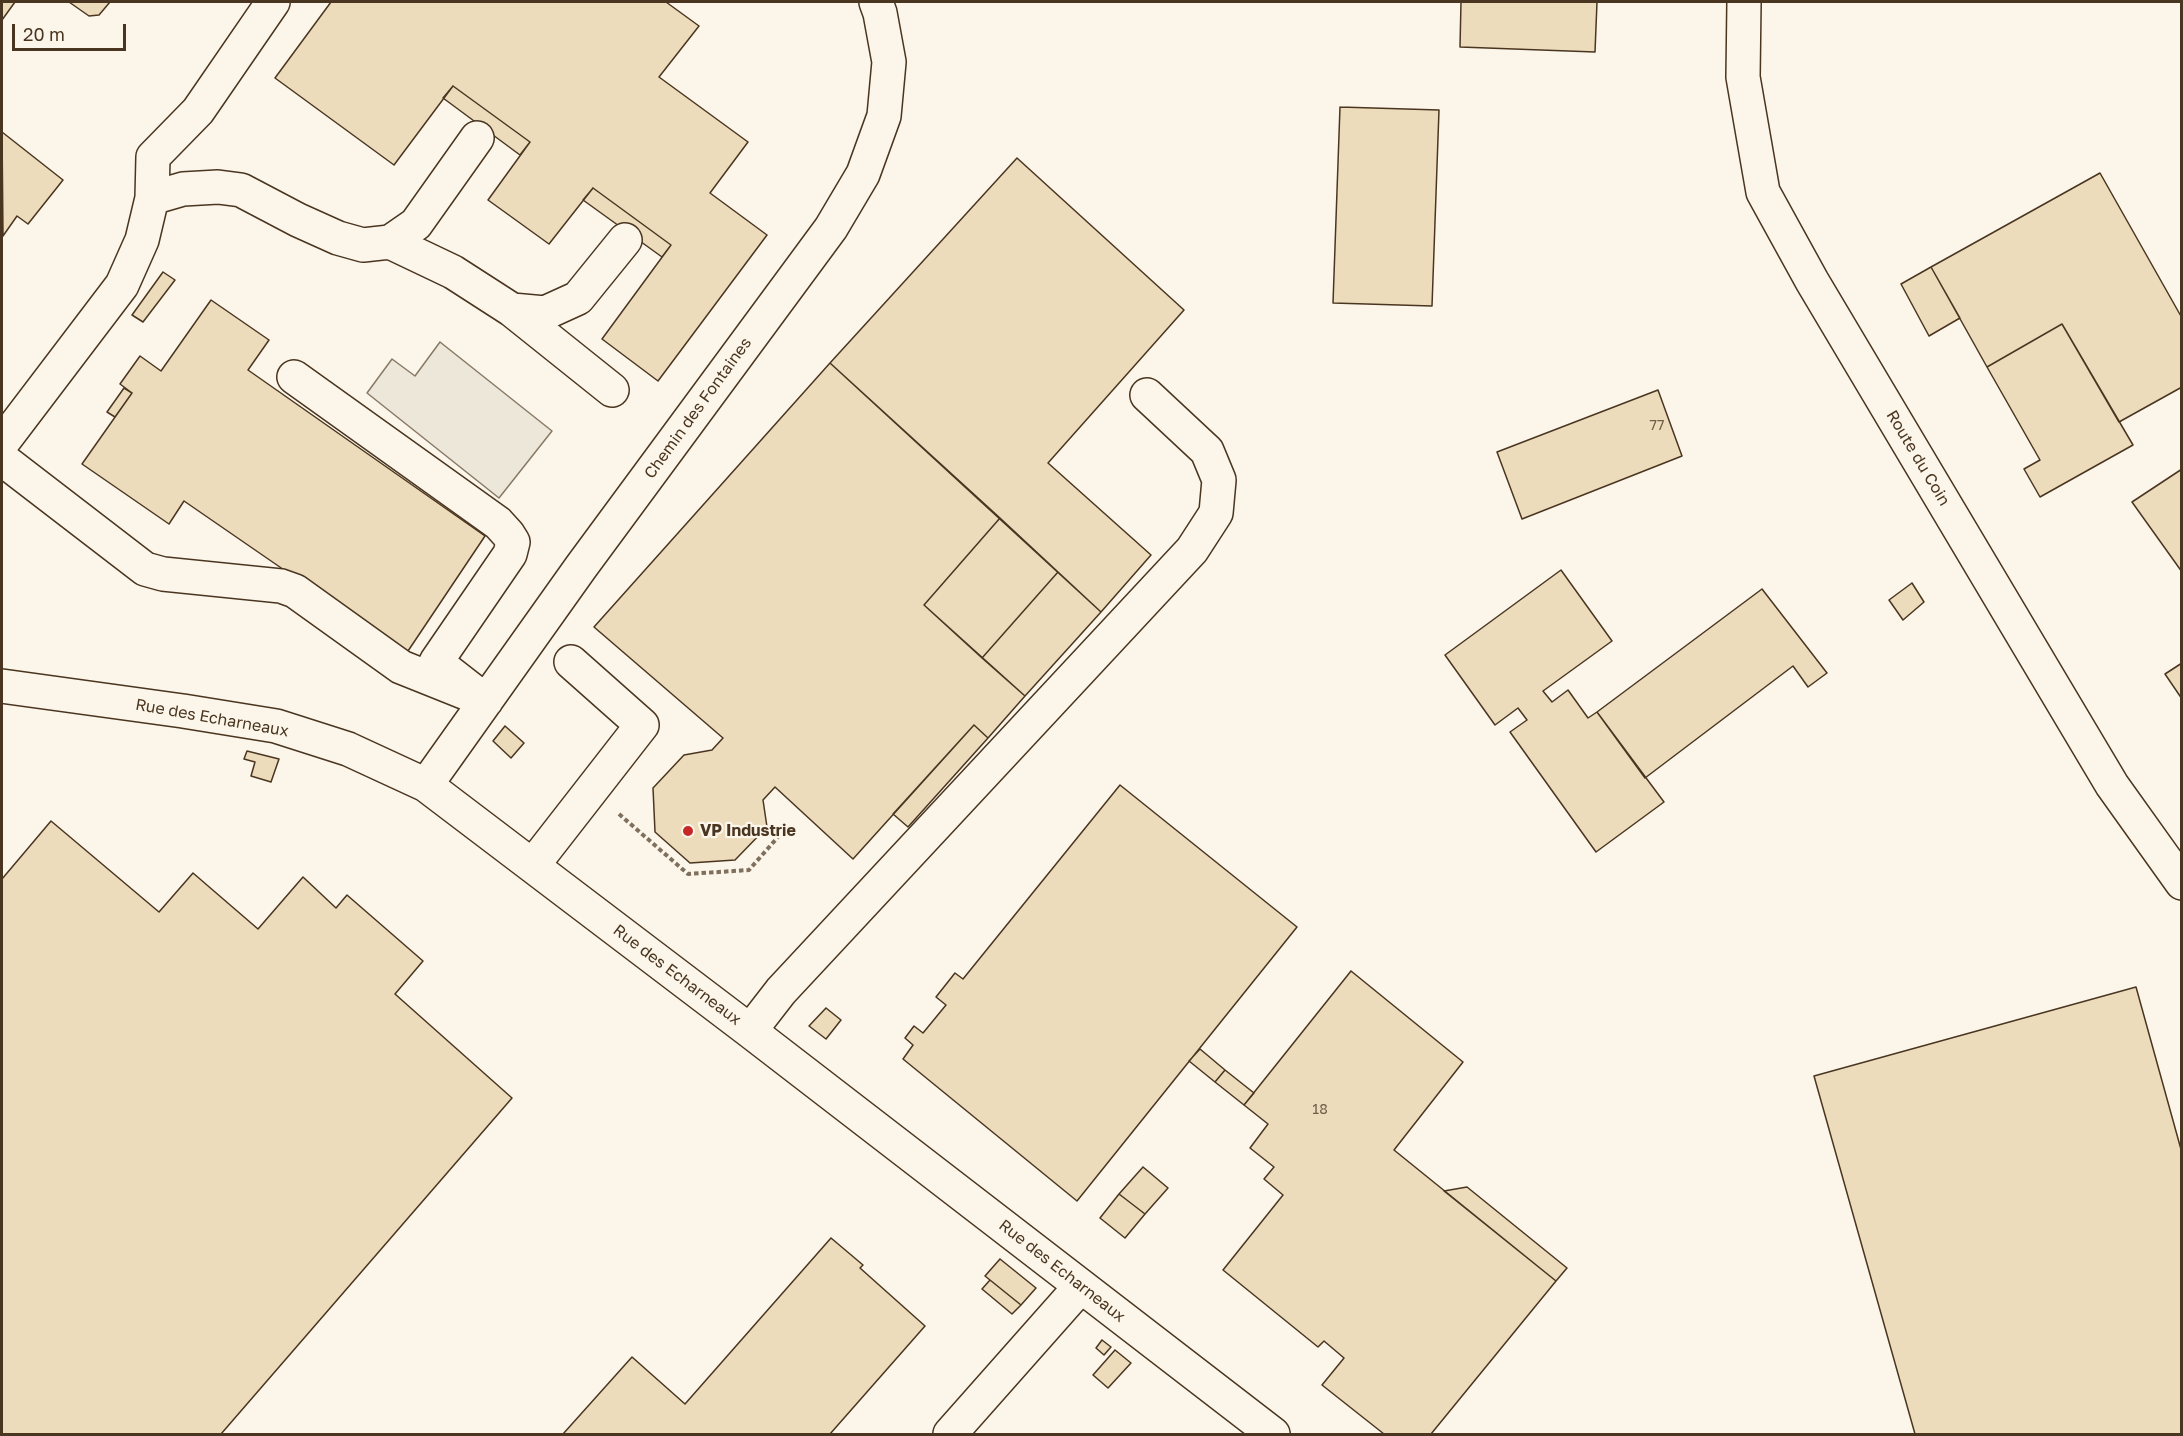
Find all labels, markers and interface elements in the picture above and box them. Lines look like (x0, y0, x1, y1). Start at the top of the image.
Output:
scale bar (15, 12, 129, 50)
text: 20 m (23, 23, 65, 45)
street label: Chemin des Fontaines (640, 334, 756, 482)
street label: Route du Coin (1882, 407, 1954, 509)
house number: 77 (1650, 418, 1664, 434)
street label: Rue des Echarneaux (134, 695, 290, 741)
place label: VP Industrie (700, 821, 796, 841)
marker: VP Industrie (681, 824, 695, 838)
street label: Rue des Echarneaux (609, 921, 745, 1029)
house number: 18 (1312, 1102, 1328, 1118)
street label: Rue des Echarneaux (995, 1216, 1129, 1326)

